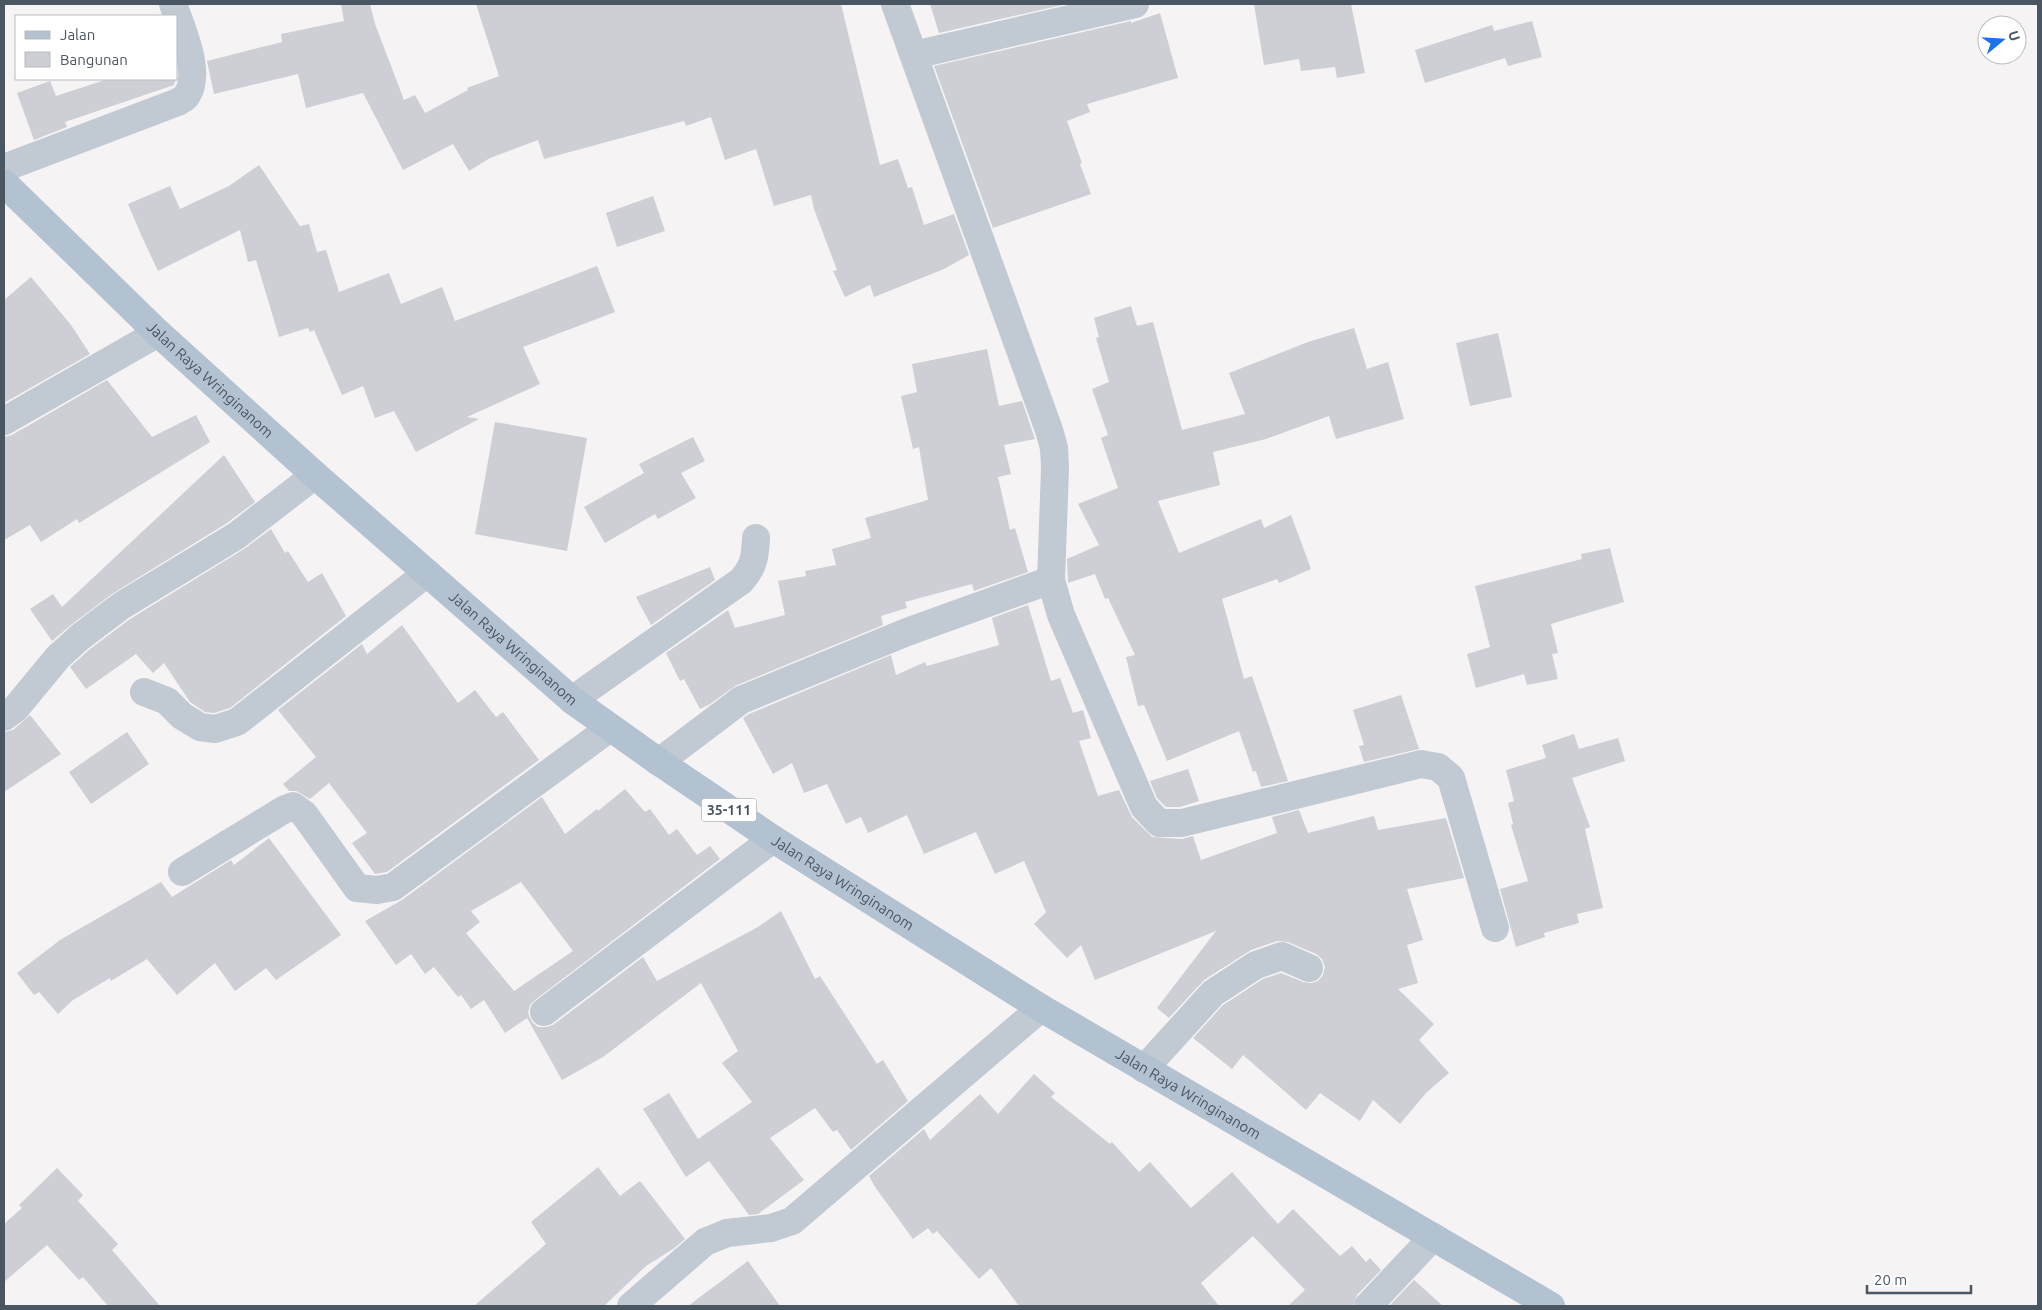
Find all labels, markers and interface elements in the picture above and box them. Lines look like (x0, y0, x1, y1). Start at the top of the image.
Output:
legend (15, 15, 178, 80)
north arrow (1977, 15, 2027, 65)
text: Jalan (60, 26, 95, 43)
text: U (2005, 29, 2023, 43)
text: Bangunan (60, 51, 128, 68)
street label: Jalan Raya Wringinanom (144, 318, 277, 441)
street label: Jalan Raya Wringinanom (446, 587, 581, 709)
road number: 35-111 (702, 798, 756, 822)
street label: Jalan Raya Wringinanom (769, 831, 917, 934)
street label: Jalan Raya Wringinanom (1113, 1045, 1264, 1142)
scale bar (1867, 1262, 1971, 1294)
text: 20 m (1874, 1271, 1907, 1288)

